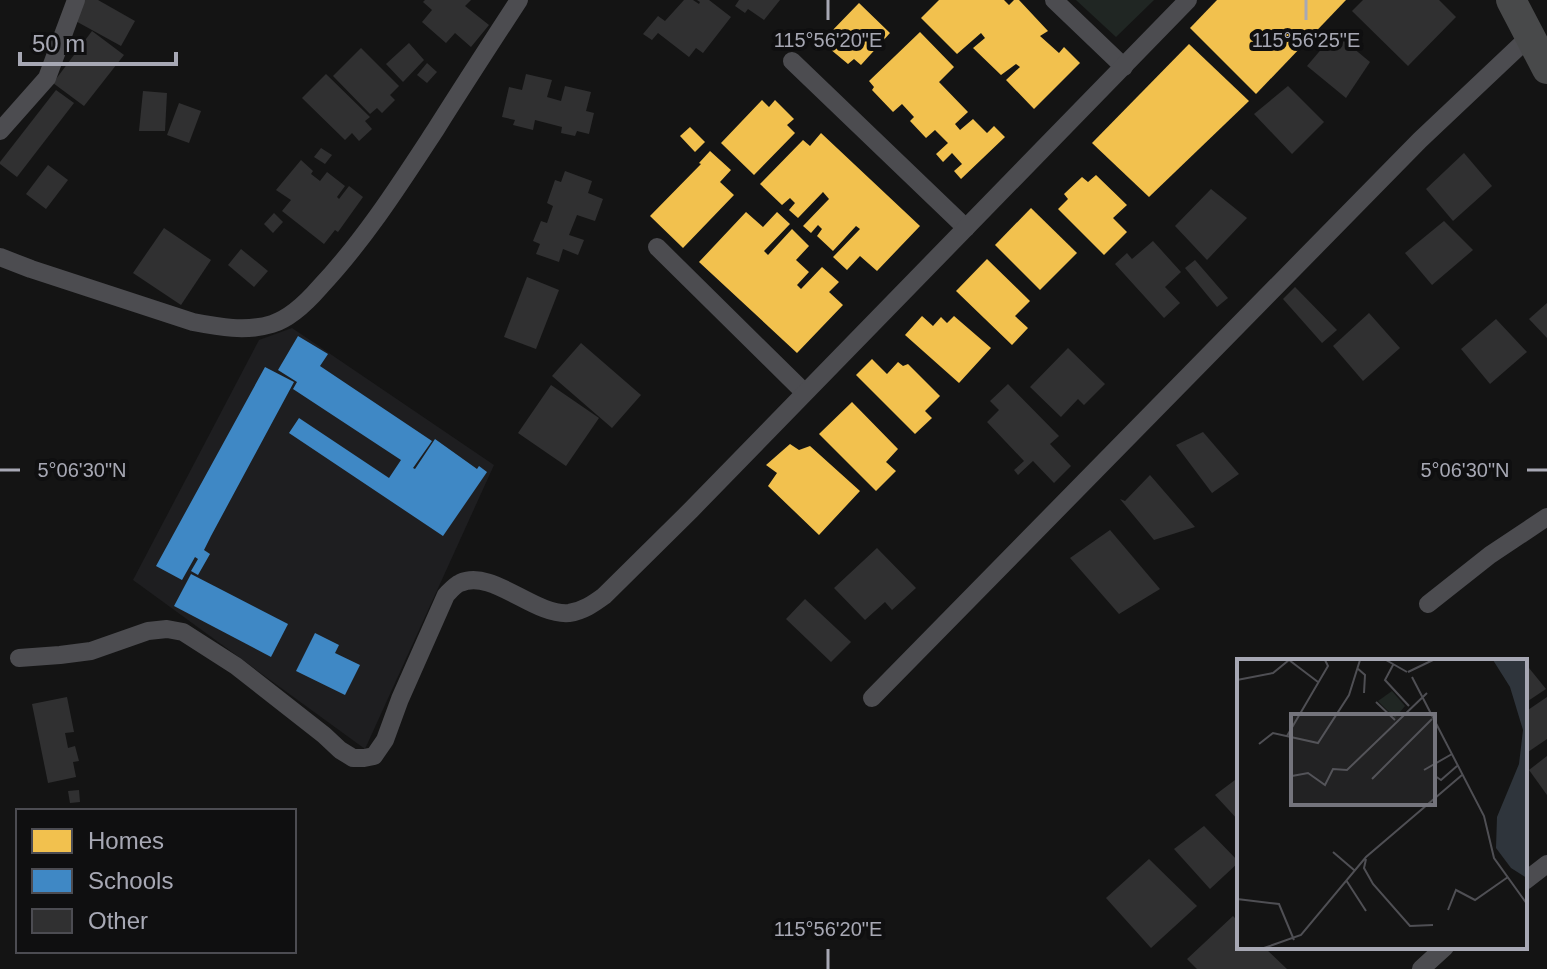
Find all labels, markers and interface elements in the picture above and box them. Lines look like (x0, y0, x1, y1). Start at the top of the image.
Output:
scale bar (20, 16, 176, 66)
text: 115°56'20"E (774, 29, 882, 51)
text: 115°56'25"E (1252, 29, 1360, 51)
text: 50 m (32, 30, 85, 57)
text: 5°06'30"N (38, 459, 126, 481)
text: 5°06'30"N (1421, 459, 1509, 481)
inset map (1237, 659, 1527, 949)
legend (16, 809, 296, 953)
text: Homes (88, 827, 164, 854)
text: Schools (88, 867, 173, 894)
text: Other (88, 907, 148, 934)
text: 115°56'20"E (774, 918, 882, 940)

